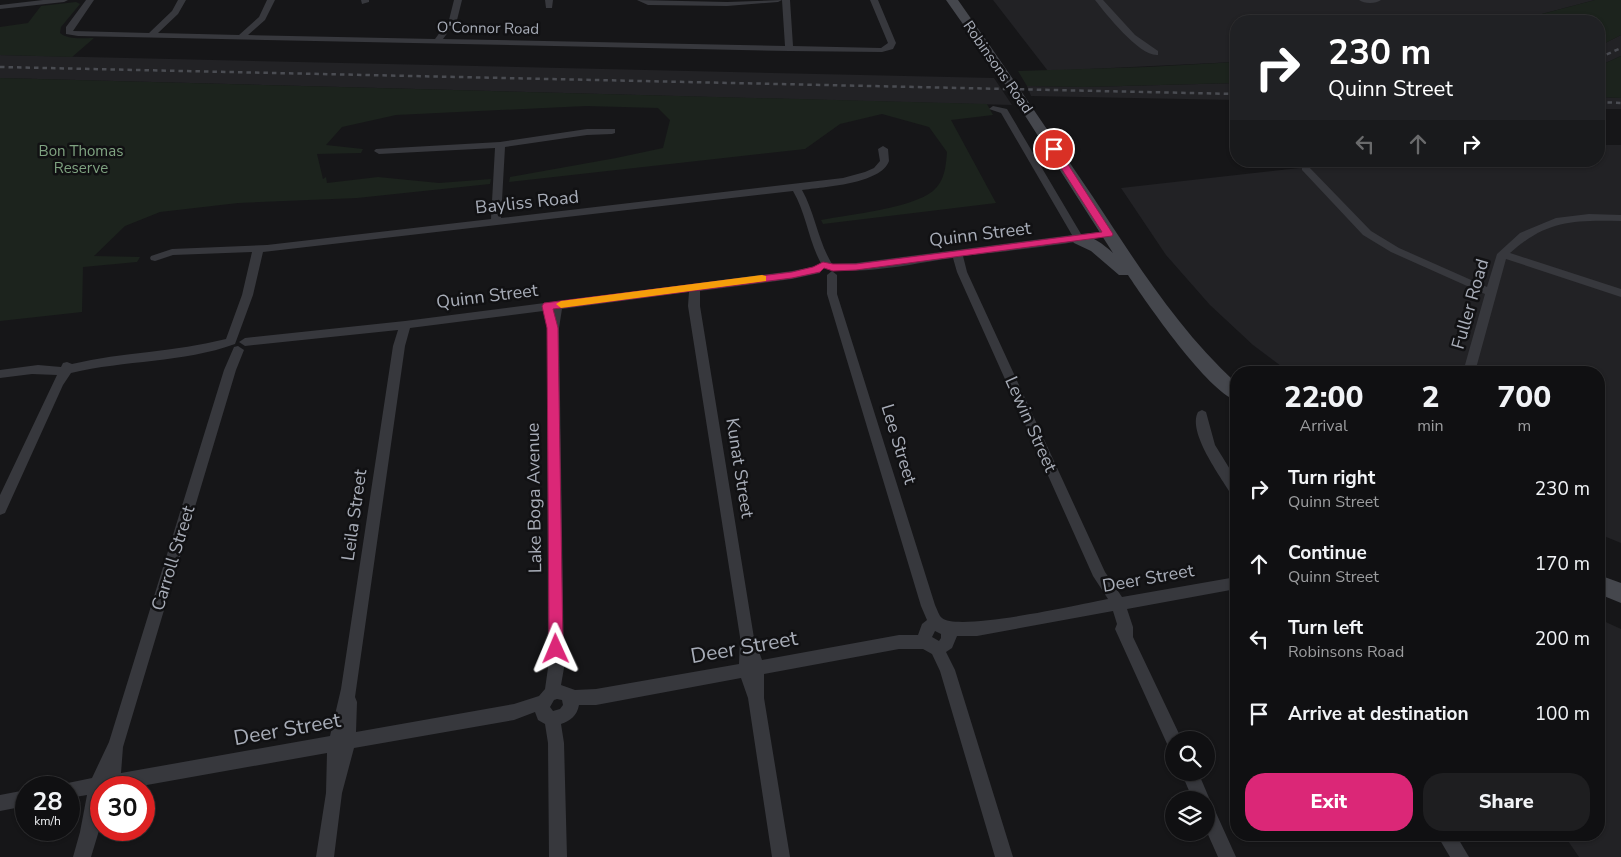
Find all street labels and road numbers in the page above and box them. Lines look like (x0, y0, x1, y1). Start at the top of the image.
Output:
street label: O'Connor Road (437, 17, 539, 39)
street label: Robinsons Road (959, 17, 1037, 117)
street label: Bayliss Road (474, 185, 580, 219)
street label: Quinn Street (928, 216, 1033, 252)
street label: Fuller Road (1446, 256, 1494, 352)
street label: Quinn Street (435, 278, 540, 314)
street label: Lewin Street (999, 372, 1063, 476)
street label: Lee Street (875, 401, 923, 488)
street label: Kunat Street (720, 416, 760, 520)
street label: Lake Boga Avenue (521, 423, 547, 573)
street label: Leila Street (336, 467, 372, 562)
street label: Carroll Street (146, 502, 201, 613)
street label: Deer Street (1100, 558, 1196, 598)
street label: Deer Street (688, 624, 800, 670)
street label: Deer Street (231, 706, 343, 752)

